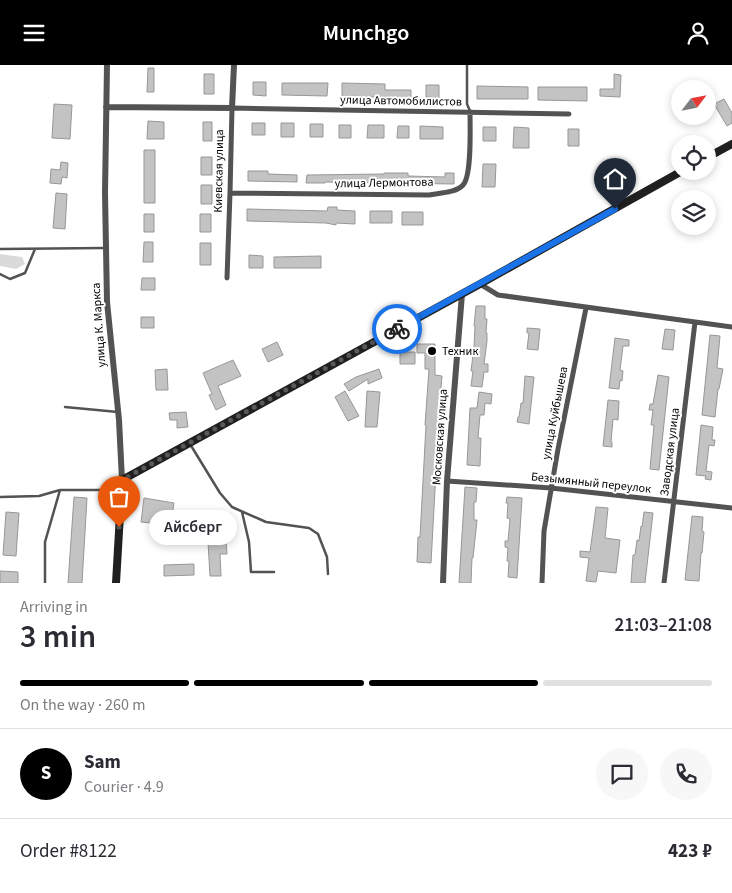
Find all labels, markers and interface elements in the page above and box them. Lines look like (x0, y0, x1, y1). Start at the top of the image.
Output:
text: Munchgo (323, 17, 409, 49)
icon: menu (20, 19, 48, 47)
icon: person (684, 19, 712, 47)
north arrow (671, 80, 716, 125)
map controls (671, 80, 716, 235)
street label: улица Автомобилистов (340, 91, 462, 111)
street label: Киевская улица (210, 129, 228, 213)
button: locate (671, 135, 716, 180)
pin (594, 158, 636, 209)
icon: home (601, 165, 629, 193)
street label: улица Лермонтова (334, 174, 434, 192)
button: layers (671, 190, 716, 235)
street label: улица К. Маркса (88, 282, 110, 368)
courier (372, 304, 422, 354)
icon: bike (383, 315, 411, 343)
place label: Техник (442, 343, 478, 360)
marker: Техник (426, 345, 438, 357)
street label: улица Куйбышева (538, 365, 572, 461)
street label: Московская улица (428, 388, 452, 486)
street label: Заводская улица (656, 407, 684, 497)
street label: Безымянный переулок (530, 468, 652, 498)
pin (98, 476, 140, 527)
icon: bag (105, 483, 133, 511)
callout: Айсберг (149, 509, 236, 545)
text: Айсберг (164, 516, 222, 538)
text: Arriving in (20, 596, 88, 618)
text: 21:03–21:08 (614, 612, 712, 639)
text: 3 min (20, 614, 96, 660)
text: On the way · 260 m (20, 694, 145, 716)
button: chat (596, 748, 648, 800)
button: phone (660, 748, 712, 800)
text: Sam (84, 749, 121, 776)
text: S (41, 760, 51, 787)
text: Courier · 4.9 (84, 776, 164, 798)
text: Order #8122 (20, 838, 117, 865)
text: 423 ₽ (668, 838, 712, 865)

